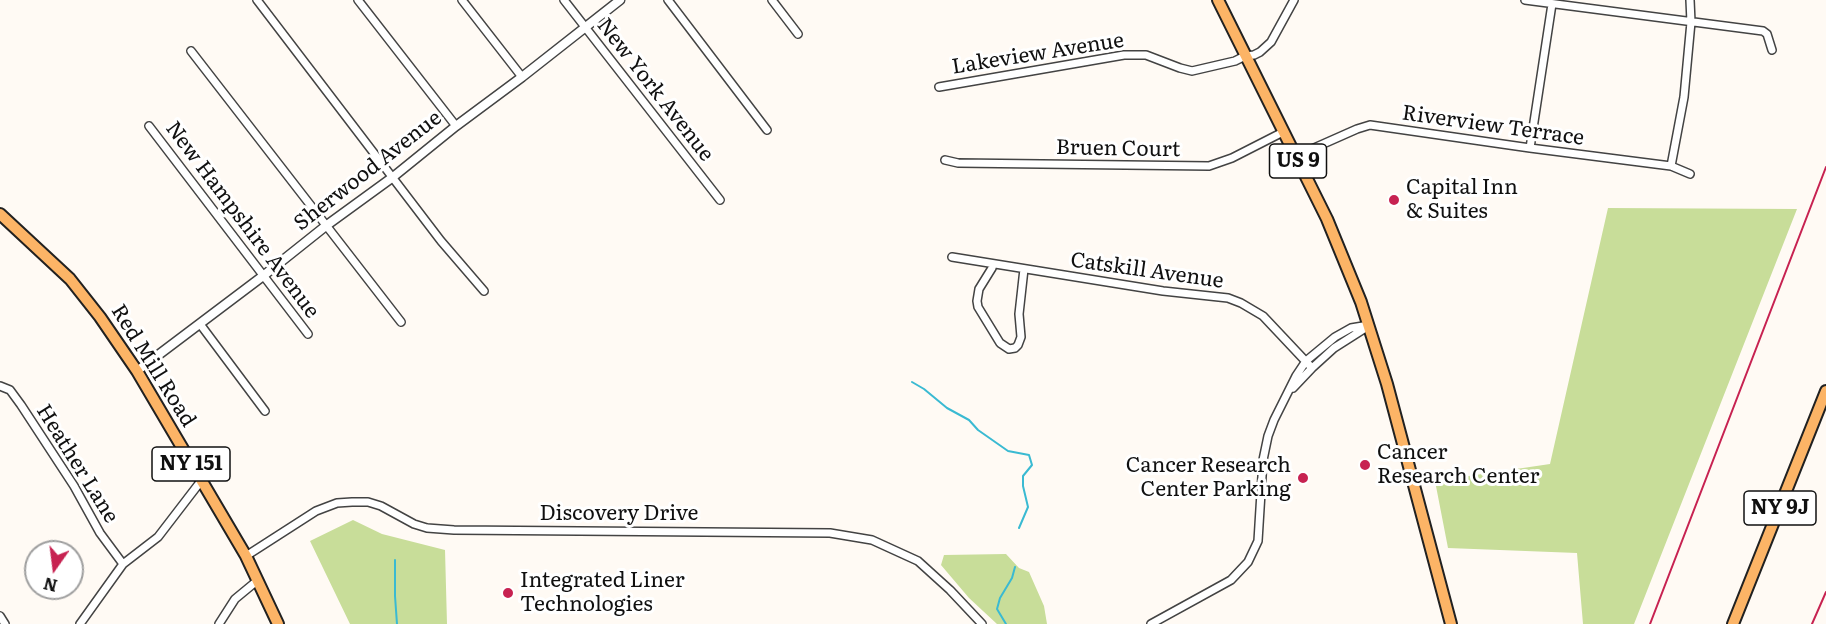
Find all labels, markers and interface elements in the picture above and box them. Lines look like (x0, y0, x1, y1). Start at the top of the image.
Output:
street label: New York Avenue (591, 13, 719, 167)
street label: Lakeview Avenue (950, 28, 1126, 80)
street label: Riverview Terrace (1400, 101, 1586, 151)
street label: Sherwood Avenue (289, 106, 447, 236)
street label: New Hampshire Avenue (160, 117, 324, 323)
street label: Bruen Court (1056, 135, 1180, 163)
road number: US 9 (1270, 144, 1326, 178)
place label: Capital Inn & Suites (1406, 175, 1518, 225)
marker: Capital Inn & Suites (1387, 193, 1401, 207)
street label: Catskill Avenue (1069, 248, 1225, 294)
street label: Red Mill Road (105, 300, 201, 432)
street label: Heather Lane (30, 400, 124, 528)
place label: Cancer Research Center (1377, 440, 1539, 490)
road number: NY 151 (152, 447, 230, 481)
place label: Cancer Research Center Parking (1126, 453, 1291, 503)
marker: Cancer Research Center (1358, 458, 1372, 472)
marker: Cancer Research Center Parking (1296, 471, 1310, 485)
road number: NY 9J (1744, 491, 1816, 525)
street label: Discovery Drive (540, 501, 698, 527)
north arrow (24, 540, 84, 600)
place label: Integrated Liner Technologies (520, 568, 685, 618)
text: N (41, 572, 60, 599)
marker: Integrated Liner Technologies (501, 586, 515, 600)

